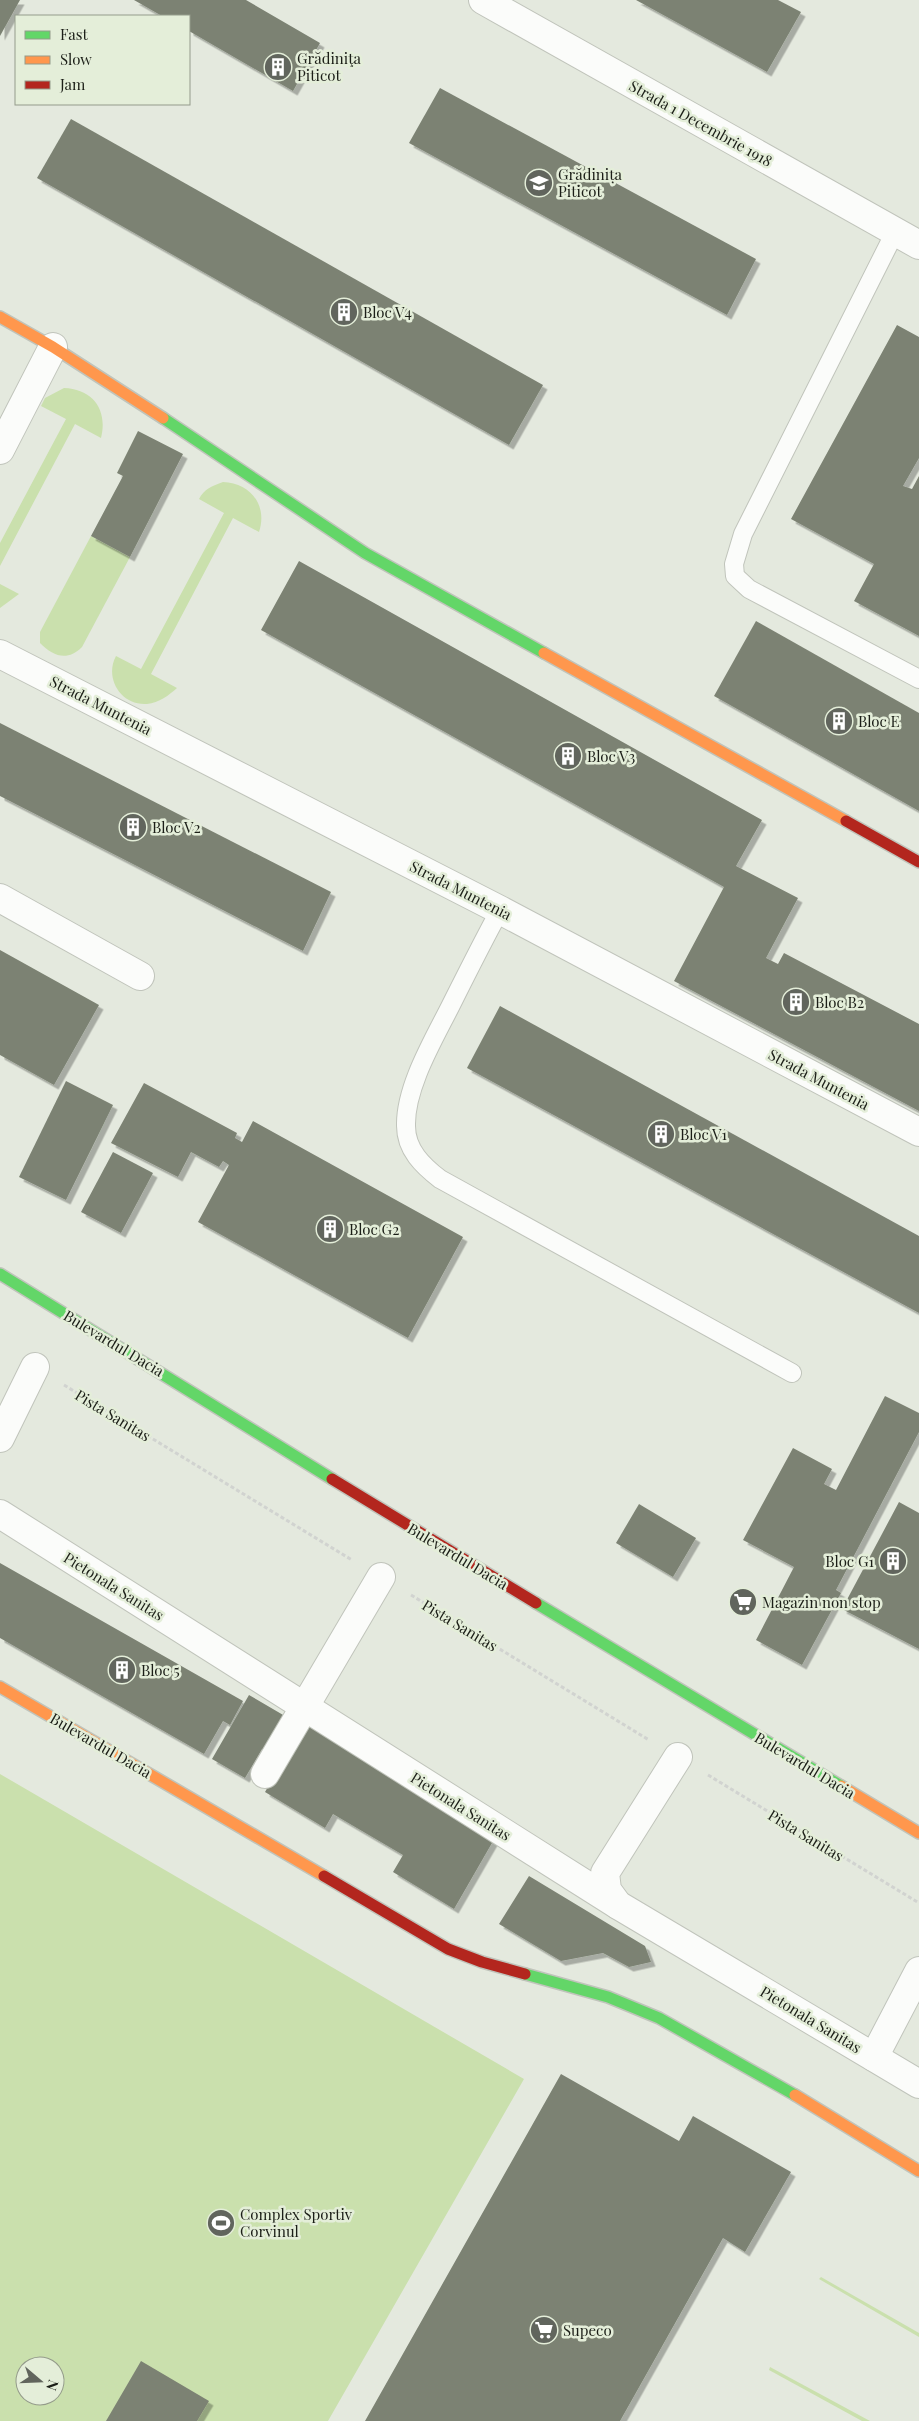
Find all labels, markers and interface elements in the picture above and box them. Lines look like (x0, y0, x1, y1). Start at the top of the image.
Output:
legend (15, 15, 190, 105)
text: Fast (60, 24, 89, 44)
place label: Grădiniţa Piticot (297, 48, 361, 85)
text: Slow (60, 49, 92, 69)
building icon: Grădiniţa Piticot (263, 52, 293, 82)
text: Jam (59, 74, 86, 94)
street label: Strada 1 Decembrie 1918 (626, 75, 776, 171)
place label: Grădinița Piticot (558, 164, 622, 201)
school or university icon: Grădinița Piticot (524, 168, 554, 198)
building icon: Bloc V4 (329, 297, 359, 327)
place label: Bloc V4 (363, 302, 412, 322)
street label: Strada Muntenia (47, 671, 156, 739)
building icon: Bloc E (824, 706, 854, 736)
place label: Bloc E (858, 711, 900, 731)
building icon: Bloc V3 (553, 741, 583, 771)
place label: Bloc V3 (587, 746, 636, 766)
building icon: Bloc V2 (118, 812, 148, 842)
place label: Bloc V2 (152, 817, 201, 837)
street label: Strada Muntenia (407, 856, 516, 924)
building icon: Bloc B2 (781, 987, 811, 1017)
place label: Bloc B2 (815, 992, 864, 1012)
street label: Strada Muntenia (765, 1044, 873, 1114)
building icon: Bloc V1 (646, 1119, 676, 1149)
place label: Bloc V1 (680, 1124, 728, 1144)
building icon: Bloc G2 (315, 1214, 345, 1244)
place label: Bloc G2 (349, 1219, 399, 1239)
street label: Bulevardul Dacia (60, 1305, 168, 1381)
street label: Pista Sanitas (72, 1385, 154, 1445)
street label: Bulevardul Dacia (404, 1518, 512, 1594)
building icon: Bloc G1 (878, 1546, 908, 1576)
street label: Pietonala Sanitas (60, 1547, 168, 1625)
place label: Bloc G1 (825, 1551, 874, 1571)
supermarket icon: Magazin non stop (728, 1587, 758, 1617)
place label: Magazin non stop (762, 1592, 881, 1612)
street label: Pista Sanitas (419, 1595, 501, 1655)
building icon: Bloc 5 (107, 1655, 137, 1685)
place label: Bloc 5 (141, 1660, 180, 1680)
street label: Bulevardul Dacia (47, 1708, 156, 1782)
street label: Bulevardul Dacia (751, 1727, 859, 1803)
street label: Pietonala Sanitas (407, 1767, 515, 1845)
street label: Pista Sanitas (765, 1805, 847, 1865)
street label: Pietonala Sanitas (757, 1981, 865, 2057)
place label: Complex Sportiv Corvinul (240, 2204, 353, 2241)
sports icon: Complex Sportiv Corvinul (206, 2208, 236, 2238)
supermarket icon: Supeco (529, 2315, 559, 2345)
place label: Supeco (563, 2320, 612, 2340)
north arrow (15, 2356, 65, 2406)
text: N (42, 2378, 63, 2393)

